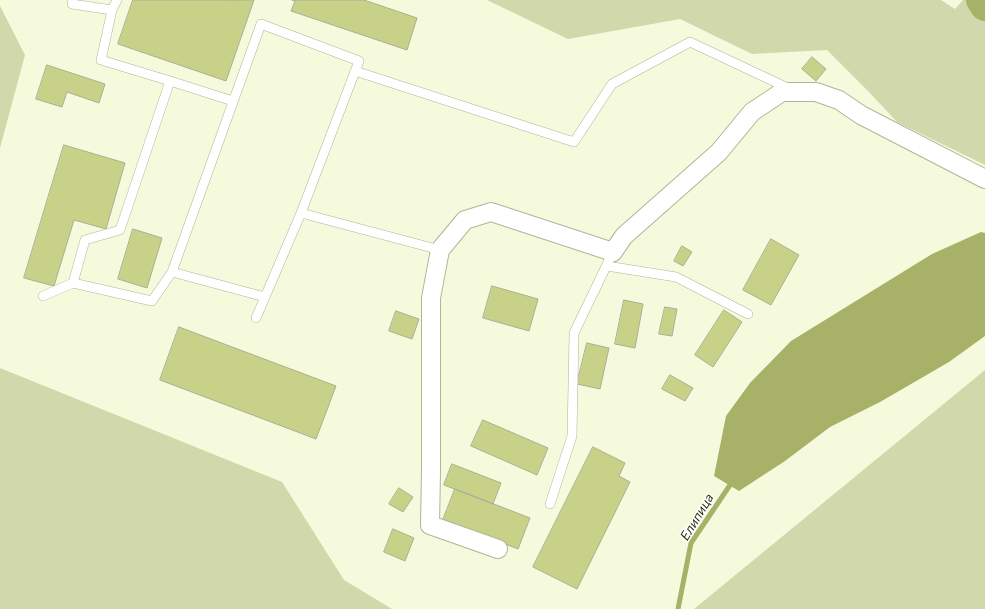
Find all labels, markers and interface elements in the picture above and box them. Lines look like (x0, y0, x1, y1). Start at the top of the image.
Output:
water label: Елипица (677, 491, 717, 543)

